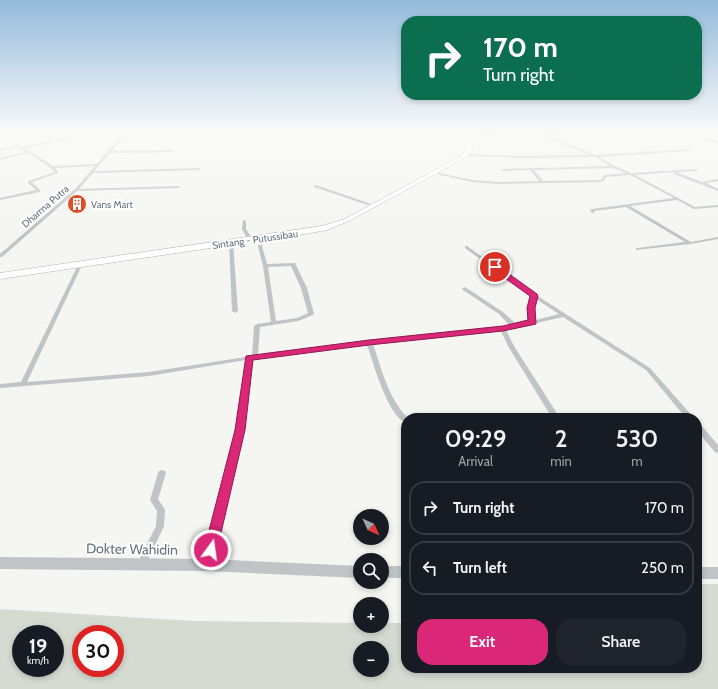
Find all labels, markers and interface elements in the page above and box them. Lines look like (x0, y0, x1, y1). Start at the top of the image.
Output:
text: 170 m (483, 30, 558, 64)
icon: right (417, 32, 469, 84)
text: Turn right (483, 64, 554, 86)
street label: Dharma Putra (19, 182, 72, 230)
building icon: Vans Mart (66, 193, 88, 215)
place label: Vans Mart (91, 198, 134, 211)
street label: Sintang - Putussibau (211, 227, 299, 252)
pin (478, 250, 512, 284)
icon: arrive (484, 256, 506, 278)
text: 09:29 (445, 424, 507, 453)
text: 2 (555, 424, 567, 453)
text: 530 (616, 424, 658, 453)
text: Arrival (458, 453, 493, 469)
text: min (550, 453, 572, 469)
text: m (631, 453, 643, 469)
icon: right (419, 497, 441, 519)
text: Turn right (453, 499, 514, 517)
text: 170 m (645, 499, 684, 517)
north arrow (353, 509, 389, 545)
map controls (353, 509, 389, 677)
position arrow (190, 529, 232, 571)
street label: Dokter Wahidin (86, 539, 178, 559)
button: search (353, 553, 389, 589)
icon: left (419, 557, 441, 579)
text: Turn left (453, 559, 507, 577)
text: 250 m (641, 559, 684, 577)
button: + (353, 597, 389, 633)
button: Exit (417, 619, 548, 665)
button: Share (556, 619, 686, 665)
speed limit sign: 30 (72, 625, 124, 677)
text: 19 (29, 634, 47, 658)
button: − (353, 641, 389, 677)
text: km/h (27, 654, 49, 667)

